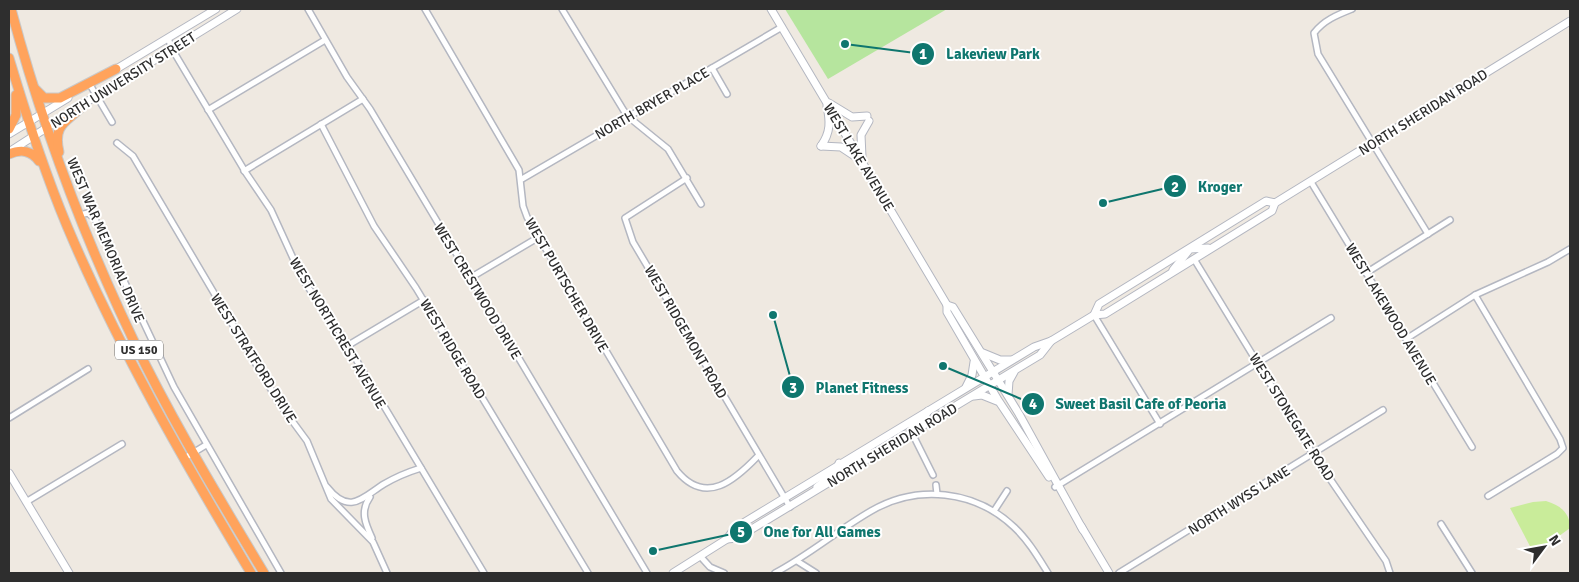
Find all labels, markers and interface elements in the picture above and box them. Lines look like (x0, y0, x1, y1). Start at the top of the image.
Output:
street label: NORTH UNIVERSITY STREET (47, 29, 199, 132)
callout: Lakeview Park (911, 39, 1050, 69)
text: 1 (919, 45, 927, 63)
text: Lakeview Park (946, 45, 1040, 63)
street label: NORTH BRYER PLACE (592, 64, 713, 143)
street label: NORTH SHERIDAN ROAD (1356, 66, 1491, 159)
street label: WEST LAKE AVENUE (820, 100, 898, 214)
street label: WEST WAR MEMORIAL DRIVE (63, 155, 148, 325)
callout: Kroger (1163, 171, 1252, 201)
text: 2 (1171, 178, 1179, 196)
text: Kroger (1198, 178, 1242, 196)
street label: WEST PURTSCHER DRIVE (521, 215, 612, 355)
street label: WEST CRESTWOOD DRIVE (430, 220, 525, 363)
street label: WEST LAKEWOOD AVENUE (1342, 240, 1440, 388)
street label: WEST NORTHCREST AVENUE (286, 255, 390, 412)
street label: WEST RIDGEMONT ROAD (641, 263, 731, 402)
street label: WEST STRATFORD DRIVE (207, 291, 300, 426)
street label: WEST RIDGE ROAD (416, 296, 489, 402)
road number: US 150 (115, 340, 163, 360)
street label: WEST STONEGATE ROAD (1245, 350, 1338, 484)
callout: Planet Fitness (780, 372, 918, 402)
text: 3 (789, 379, 797, 397)
text: Planet Fitness (816, 379, 909, 397)
callout: Sweet Basil Cafe of Peoria (1021, 389, 1237, 419)
text: 4 (1029, 395, 1037, 413)
text: Sweet Basil Cafe of Peoria (1056, 395, 1227, 413)
street label: NORTH SHERIDAN ROAD (824, 400, 960, 491)
street label: NORTH WYSS LANE (1185, 462, 1293, 539)
callout: One for All Games (728, 517, 891, 547)
north arrow (1519, 522, 1569, 572)
text: 5 (737, 523, 745, 541)
text: One for All Games (763, 523, 881, 541)
text: N (1545, 532, 1564, 549)

